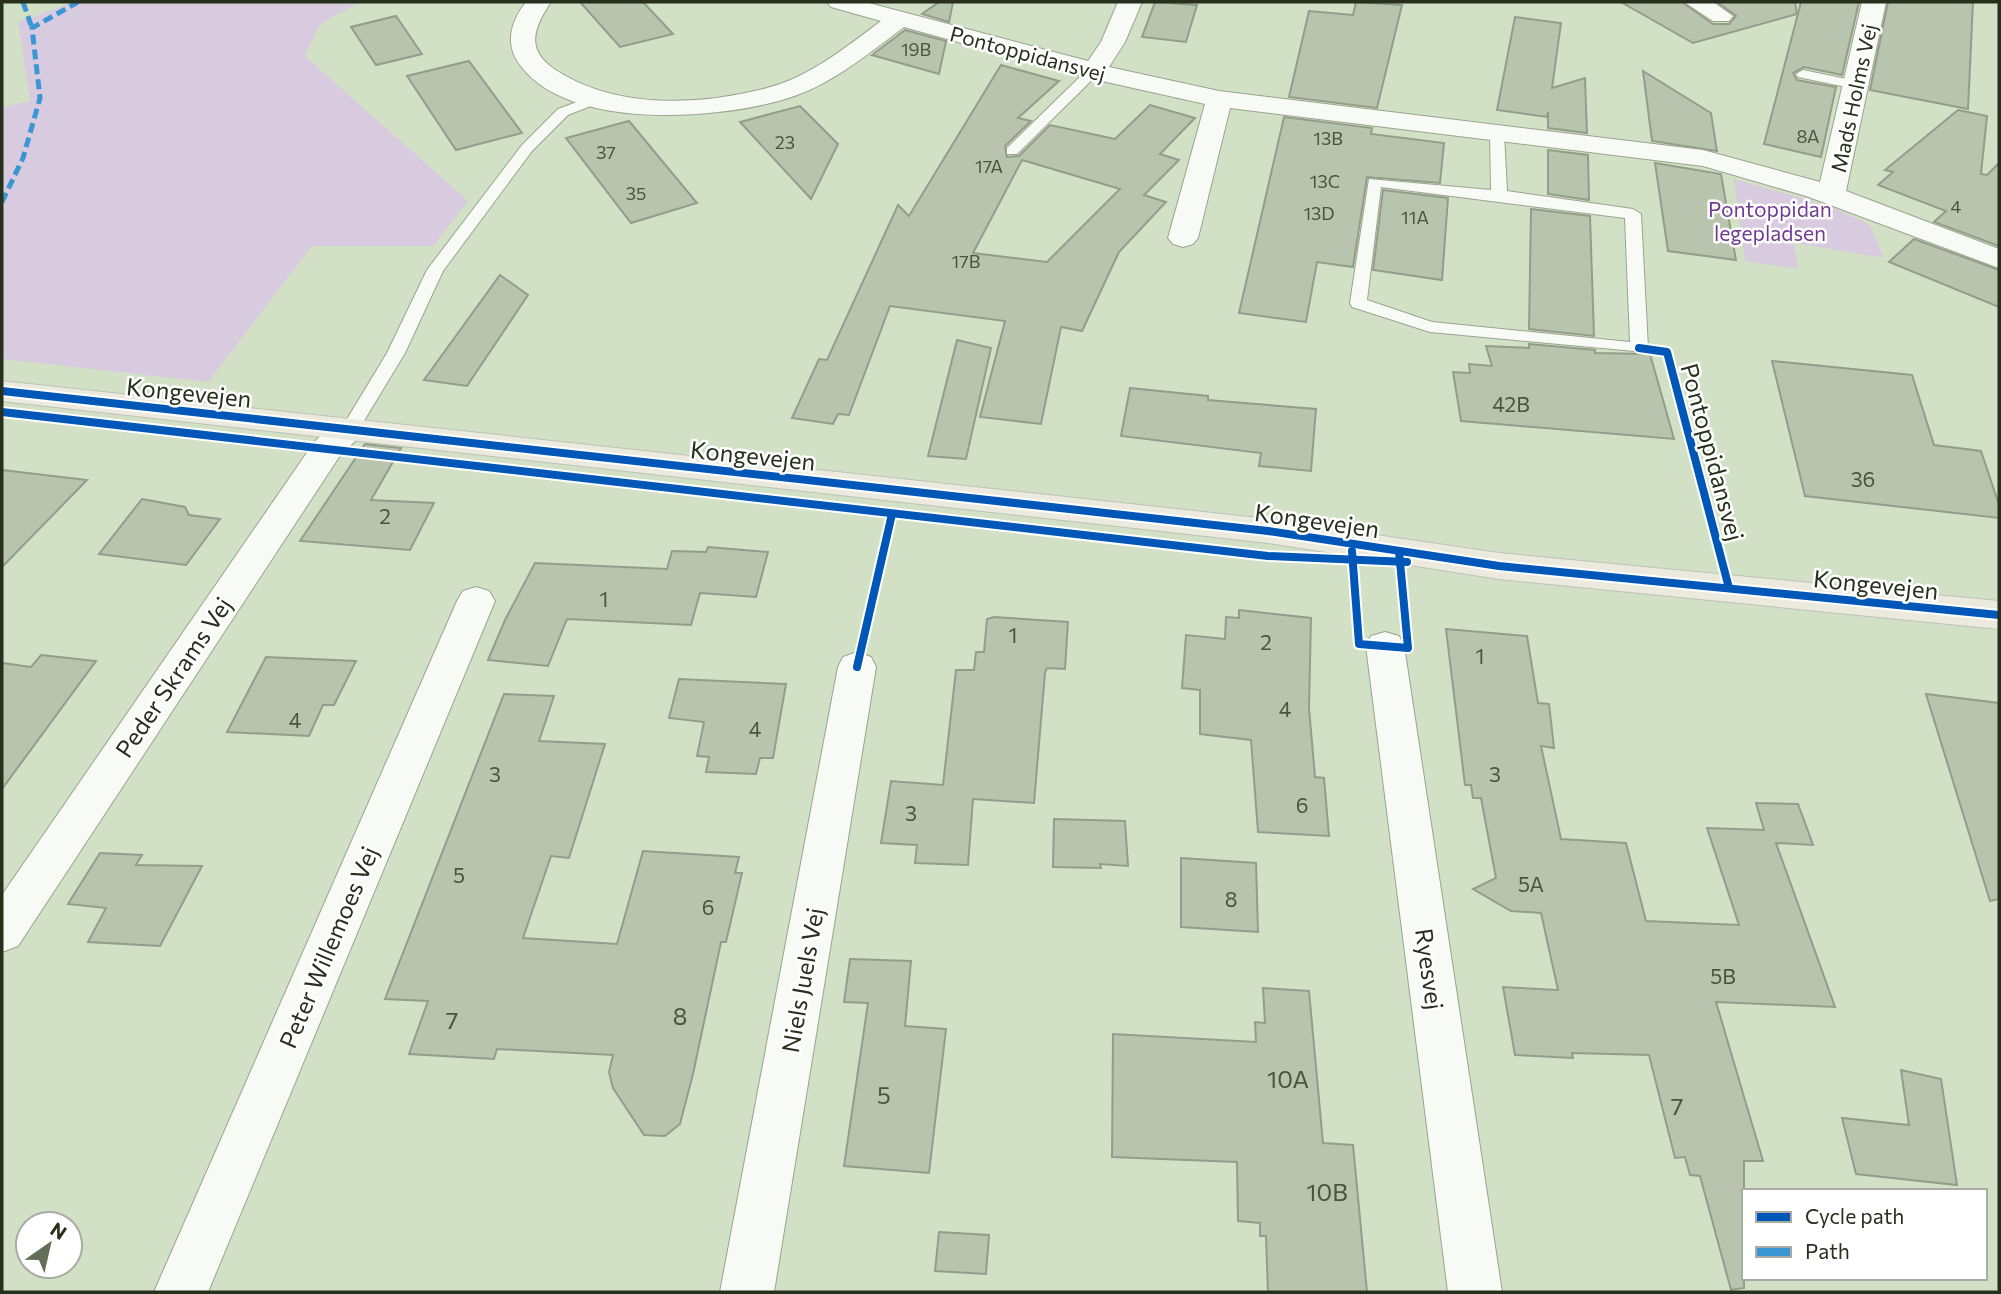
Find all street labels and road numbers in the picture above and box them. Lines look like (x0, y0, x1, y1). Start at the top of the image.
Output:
street label: Pontoppidansvej (948, 20, 1108, 86)
street label: Mads Holms Vej (1825, 21, 1881, 175)
street label: Pontoppidansvej (1675, 360, 1751, 544)
street label: Kongevejen (125, 371, 253, 413)
street label: Kongevejen (689, 434, 817, 476)
street label: Kongevejen (1253, 497, 1381, 543)
street label: Kongevejen (1812, 563, 1940, 605)
street label: Peder Skrams Vej (109, 591, 237, 763)
street label: Peter Willemoes Vej (272, 842, 384, 1052)
street label: Niels Juels Vej (775, 905, 829, 1055)
street label: Ryesvej (1410, 926, 1450, 1012)

